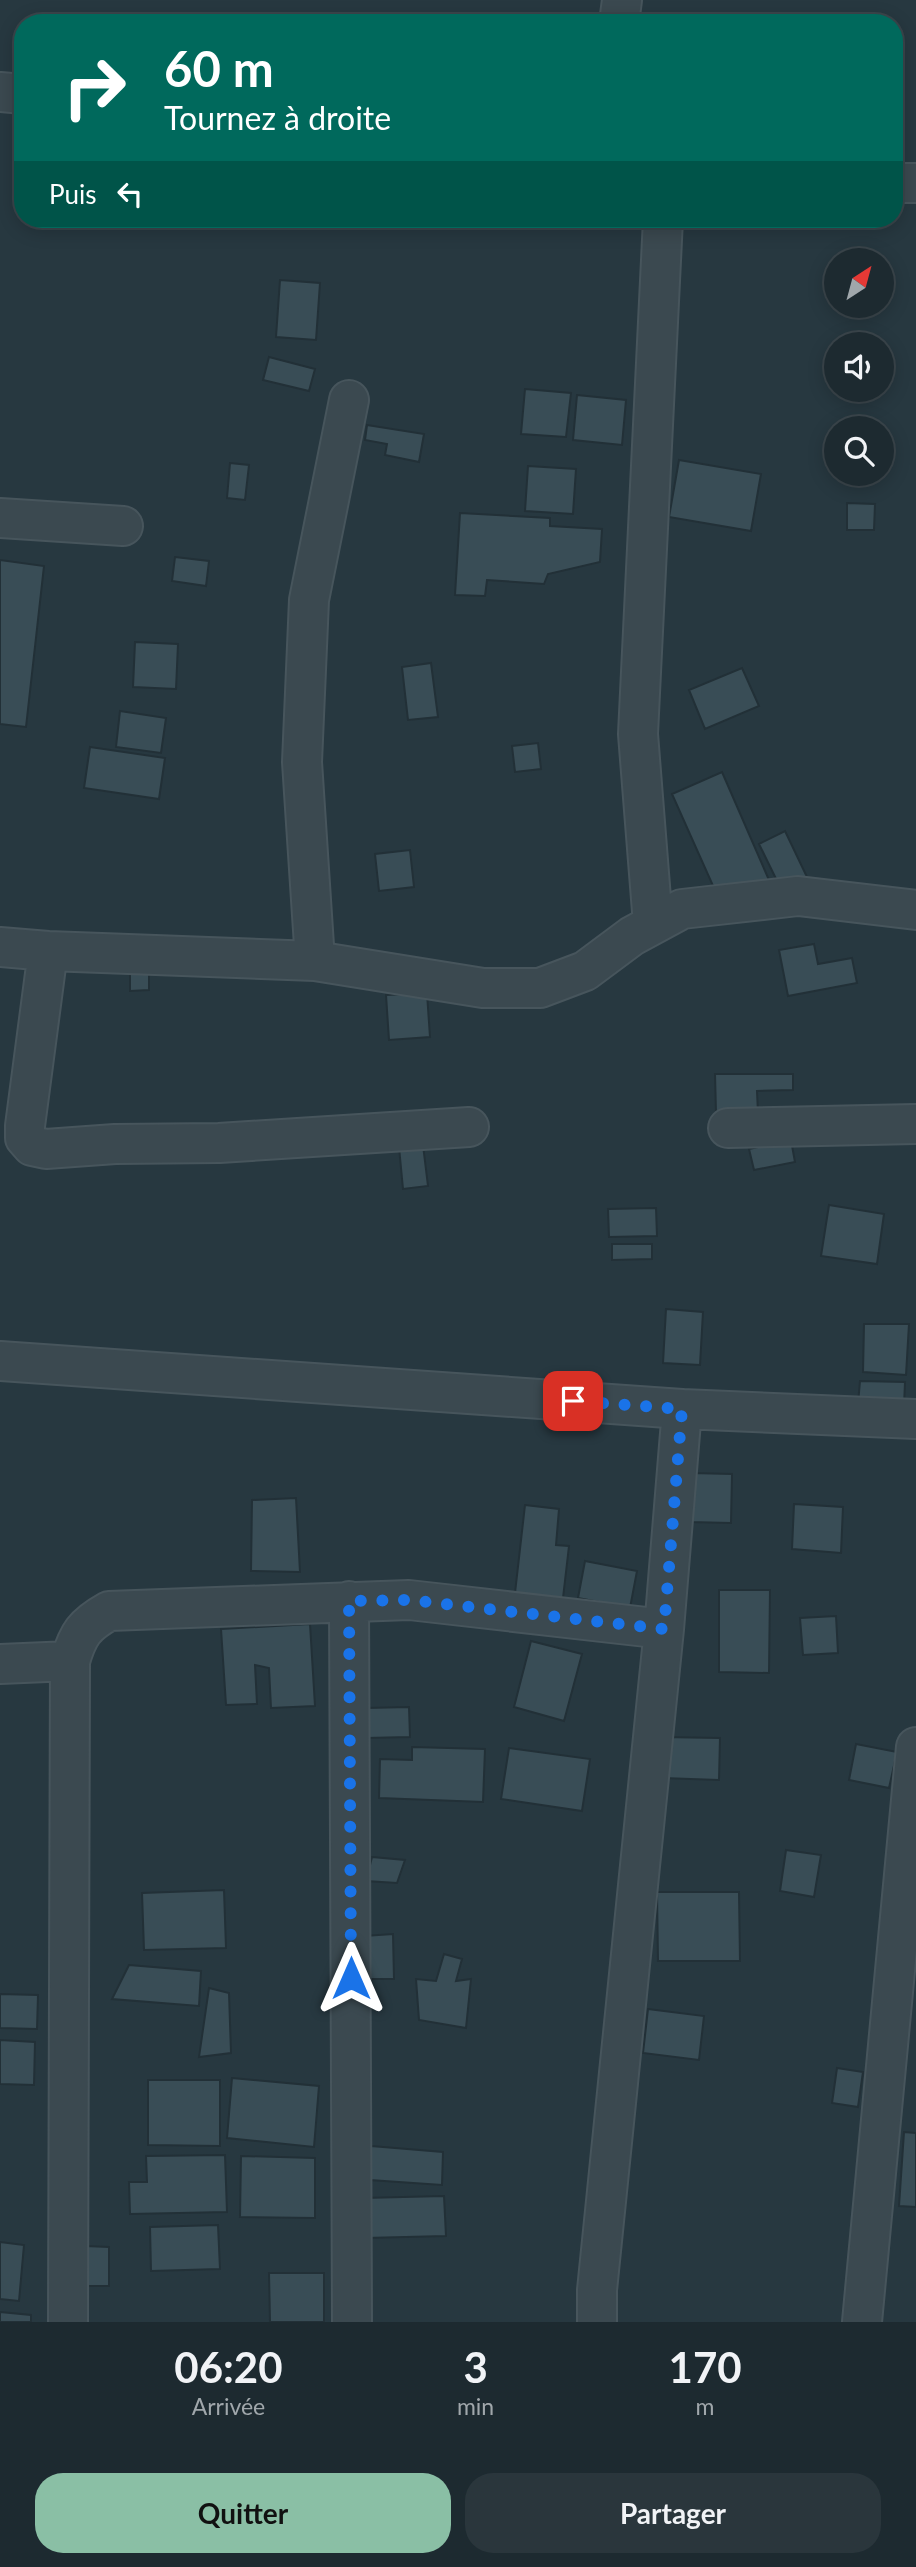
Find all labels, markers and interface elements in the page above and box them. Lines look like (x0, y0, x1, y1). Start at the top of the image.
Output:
text: 60 m (164, 39, 274, 97)
icon: right (49, 42, 140, 133)
text: Tournez à droite (164, 98, 391, 137)
icon: left (111, 175, 149, 213)
text: Puis (49, 178, 97, 210)
north arrow (824, 248, 894, 318)
map controls (824, 248, 894, 486)
button: sound (824, 332, 894, 402)
button: search (824, 416, 894, 486)
pin (543, 1371, 603, 1431)
icon: arrive (554, 1382, 592, 1420)
position arrow (314, 1941, 388, 2015)
text: 06:20 (174, 2342, 283, 2392)
text: 3 (463, 2342, 488, 2392)
text: 170 (669, 2342, 742, 2392)
text: Arrivée (192, 2392, 265, 2420)
text: min (457, 2392, 494, 2420)
text: m (696, 2392, 715, 2420)
button: Quitter (35, 2473, 451, 2553)
button: Partager (465, 2473, 881, 2553)

